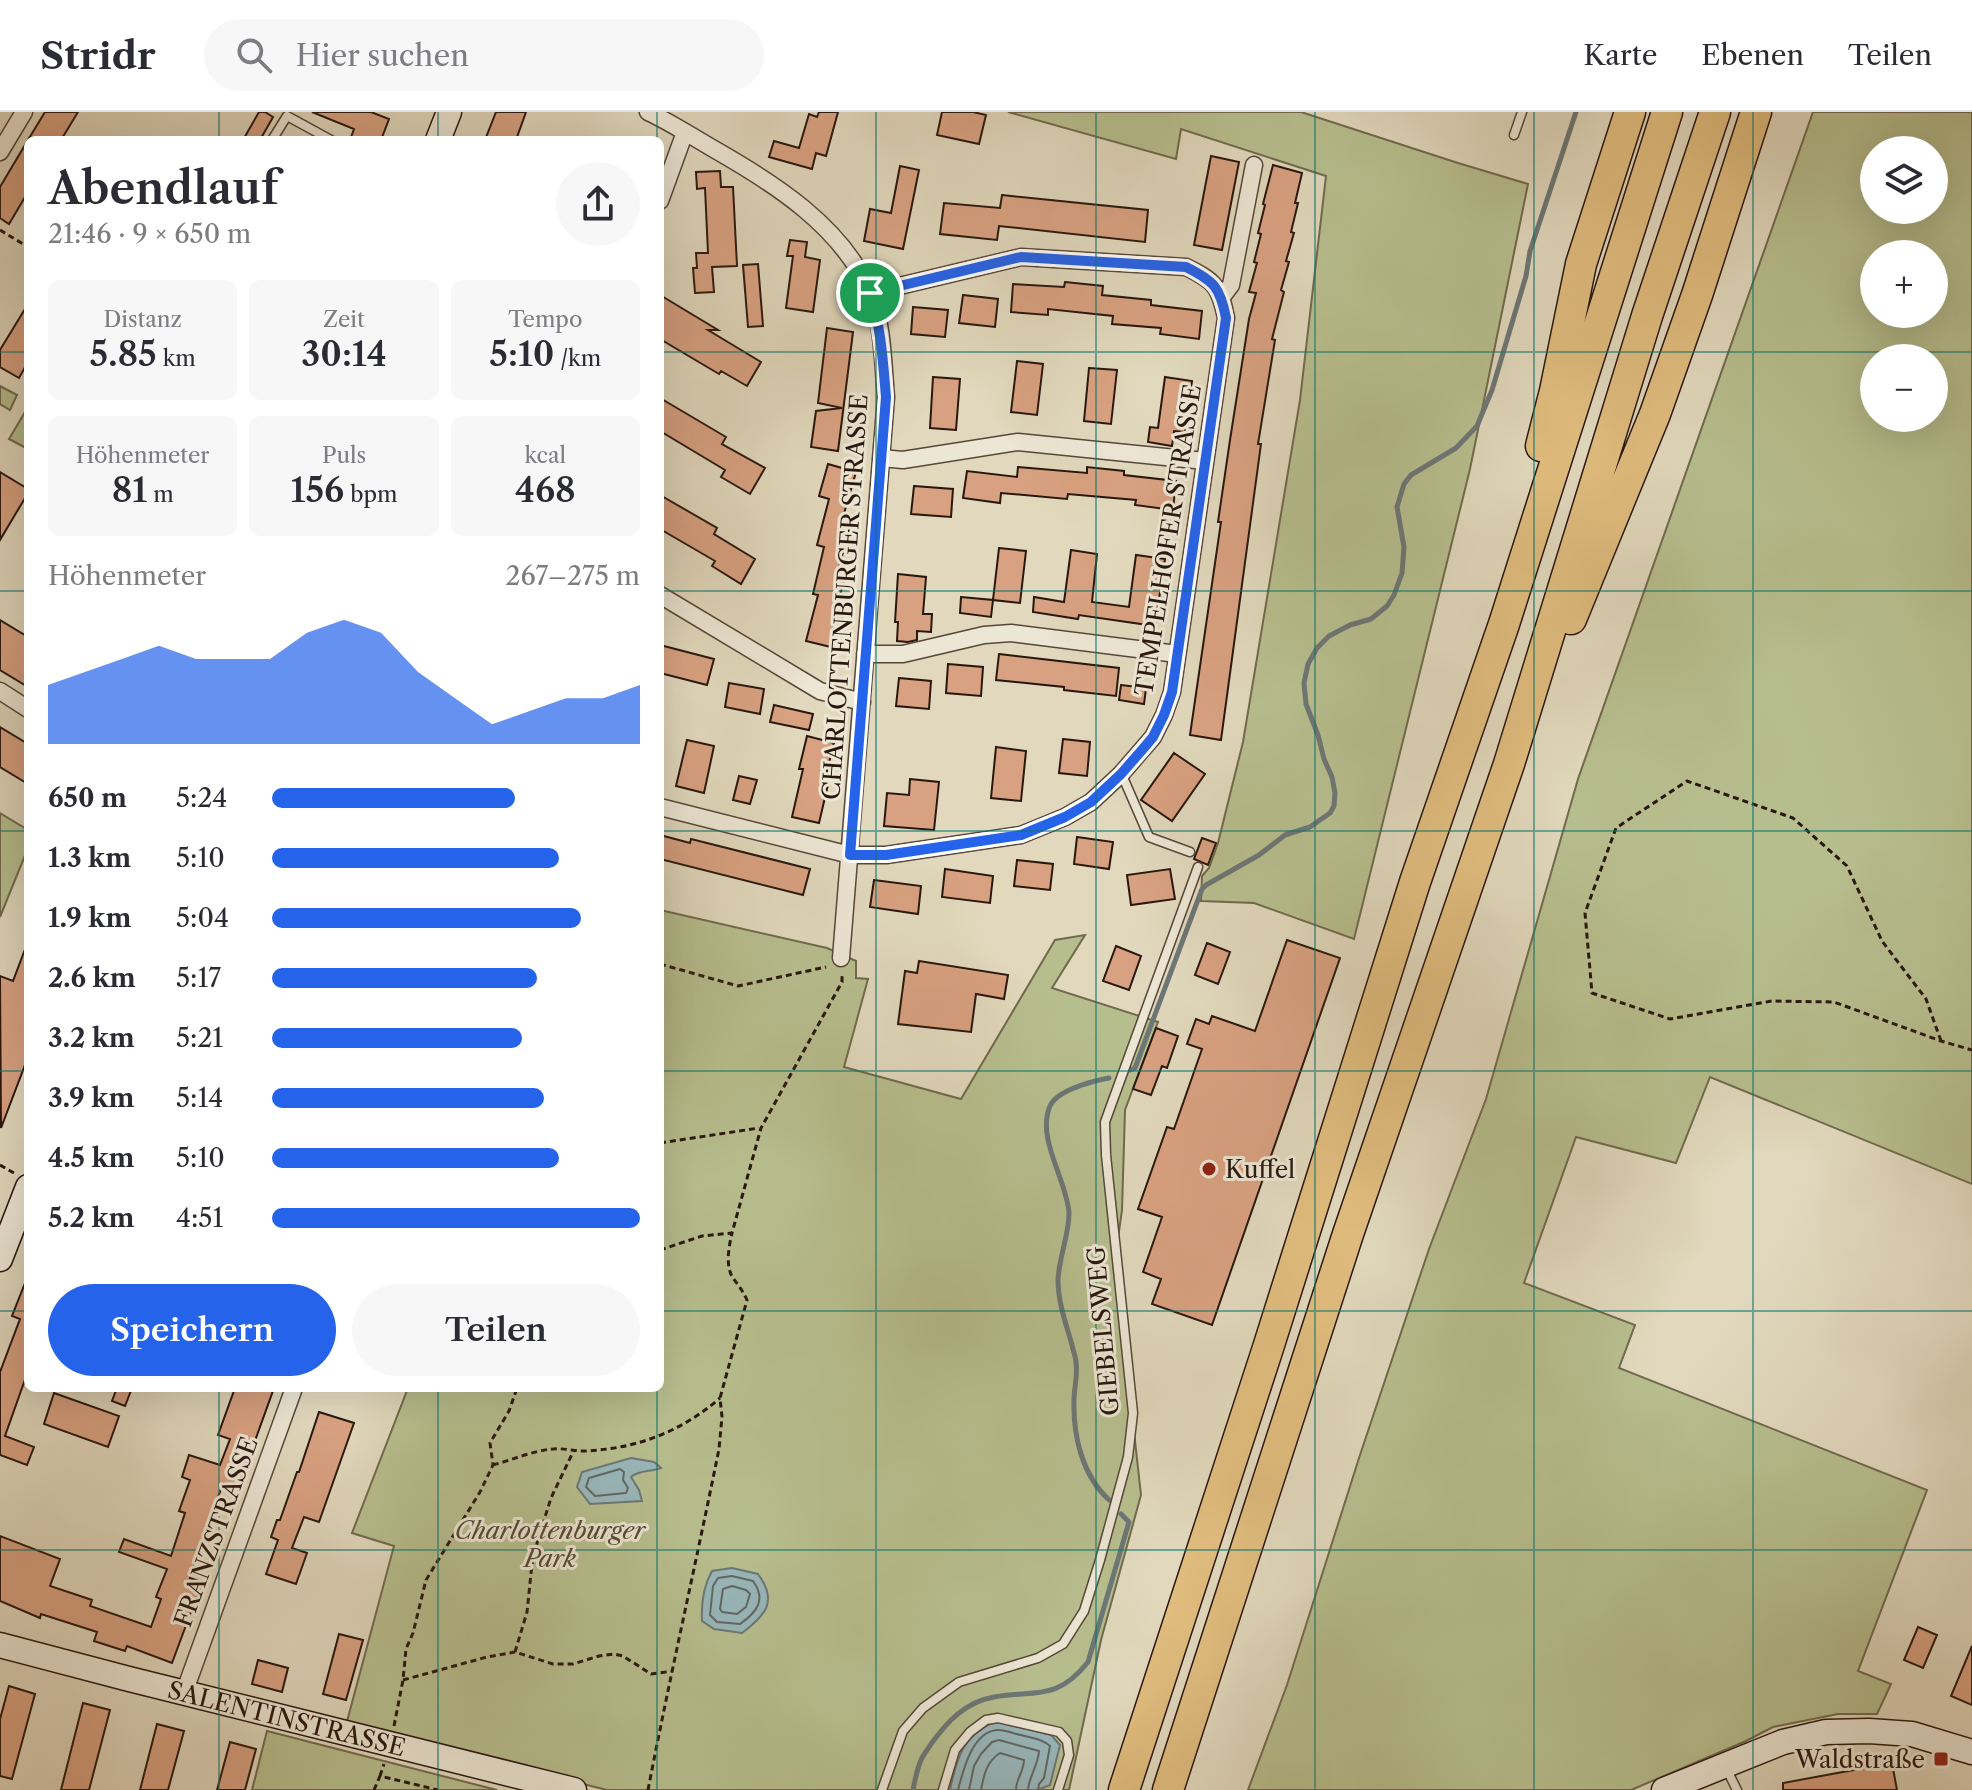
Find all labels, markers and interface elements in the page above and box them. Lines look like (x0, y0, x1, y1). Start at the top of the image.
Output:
search box (204, 19, 764, 91)
text: Stridr (40, 32, 156, 79)
icon: search (232, 33, 276, 77)
text: Hier suchen (296, 37, 469, 74)
text: Karte (1583, 38, 1657, 72)
text: Ebenen (1701, 38, 1804, 72)
text: Teilen (1848, 38, 1932, 72)
map controls (1860, 136, 1948, 432)
button: layers (1860, 136, 1948, 224)
text: Abendlauf (48, 161, 278, 215)
button: share (556, 162, 640, 246)
text: 21:46 · 9 × 650 m (48, 218, 251, 250)
button: + (1860, 240, 1948, 328)
pin (836, 259, 904, 327)
icon: arrive (848, 271, 892, 315)
text: Distanz (103, 306, 182, 333)
text: Zeit (323, 306, 365, 333)
text: Tempo (508, 306, 582, 333)
text: 5.85 (90, 333, 157, 375)
text: 30:14 (301, 333, 387, 375)
text: 5:10 (489, 333, 554, 375)
button: − (1860, 344, 1948, 432)
text: km (157, 345, 196, 372)
text: /km (554, 345, 601, 372)
street label: TEMPELHOFER STRASSE (1129, 382, 1207, 698)
street label: CHARLOTTENBURGER STRASSE (816, 393, 874, 801)
text: Höhenmeter (76, 442, 210, 469)
text: Puls (322, 442, 366, 469)
text: kcal (525, 442, 566, 469)
text: 81 (112, 469, 147, 511)
text: 156 (290, 469, 344, 511)
text: 468 (515, 469, 576, 511)
text: m (147, 481, 174, 508)
text: bpm (344, 481, 397, 508)
text: Höhenmeter (48, 560, 206, 592)
text: 267–275 m (506, 560, 640, 592)
text: 650 m (48, 782, 127, 814)
text: 5:24 (176, 782, 227, 814)
text: 1.3 km (48, 842, 131, 874)
text: 5:10 (176, 842, 225, 874)
text: 1.9 km (48, 902, 131, 934)
text: 5:04 (176, 902, 229, 934)
text: 2.6 km (48, 962, 136, 994)
text: 5:17 (176, 962, 221, 994)
text: 3.2 km (48, 1022, 135, 1054)
text: 5:21 (176, 1022, 223, 1054)
text: 3.9 km (48, 1082, 134, 1114)
text: 5:14 (176, 1082, 223, 1114)
text: 4.5 km (48, 1142, 135, 1174)
text: 5:10 (176, 1142, 225, 1174)
place label: Kuffel (1225, 1155, 1295, 1184)
marker: Kuffel (1200, 1160, 1218, 1178)
text: 5.2 km (48, 1202, 134, 1234)
text: 4:51 (176, 1202, 223, 1234)
street label: GIEBELSWEG (1081, 1245, 1125, 1417)
button: Speichern (48, 1284, 336, 1376)
button: Teilen (352, 1284, 640, 1376)
street label: FRANZSTRASSE (168, 1433, 264, 1631)
park label: Charlottenburger Park (455, 1516, 647, 1573)
street label: SALENTINSTRASSE (165, 1675, 409, 1762)
place label: Waldstraße (1794, 1745, 1925, 1774)
marker: Waldstraße (1932, 1750, 1950, 1768)

